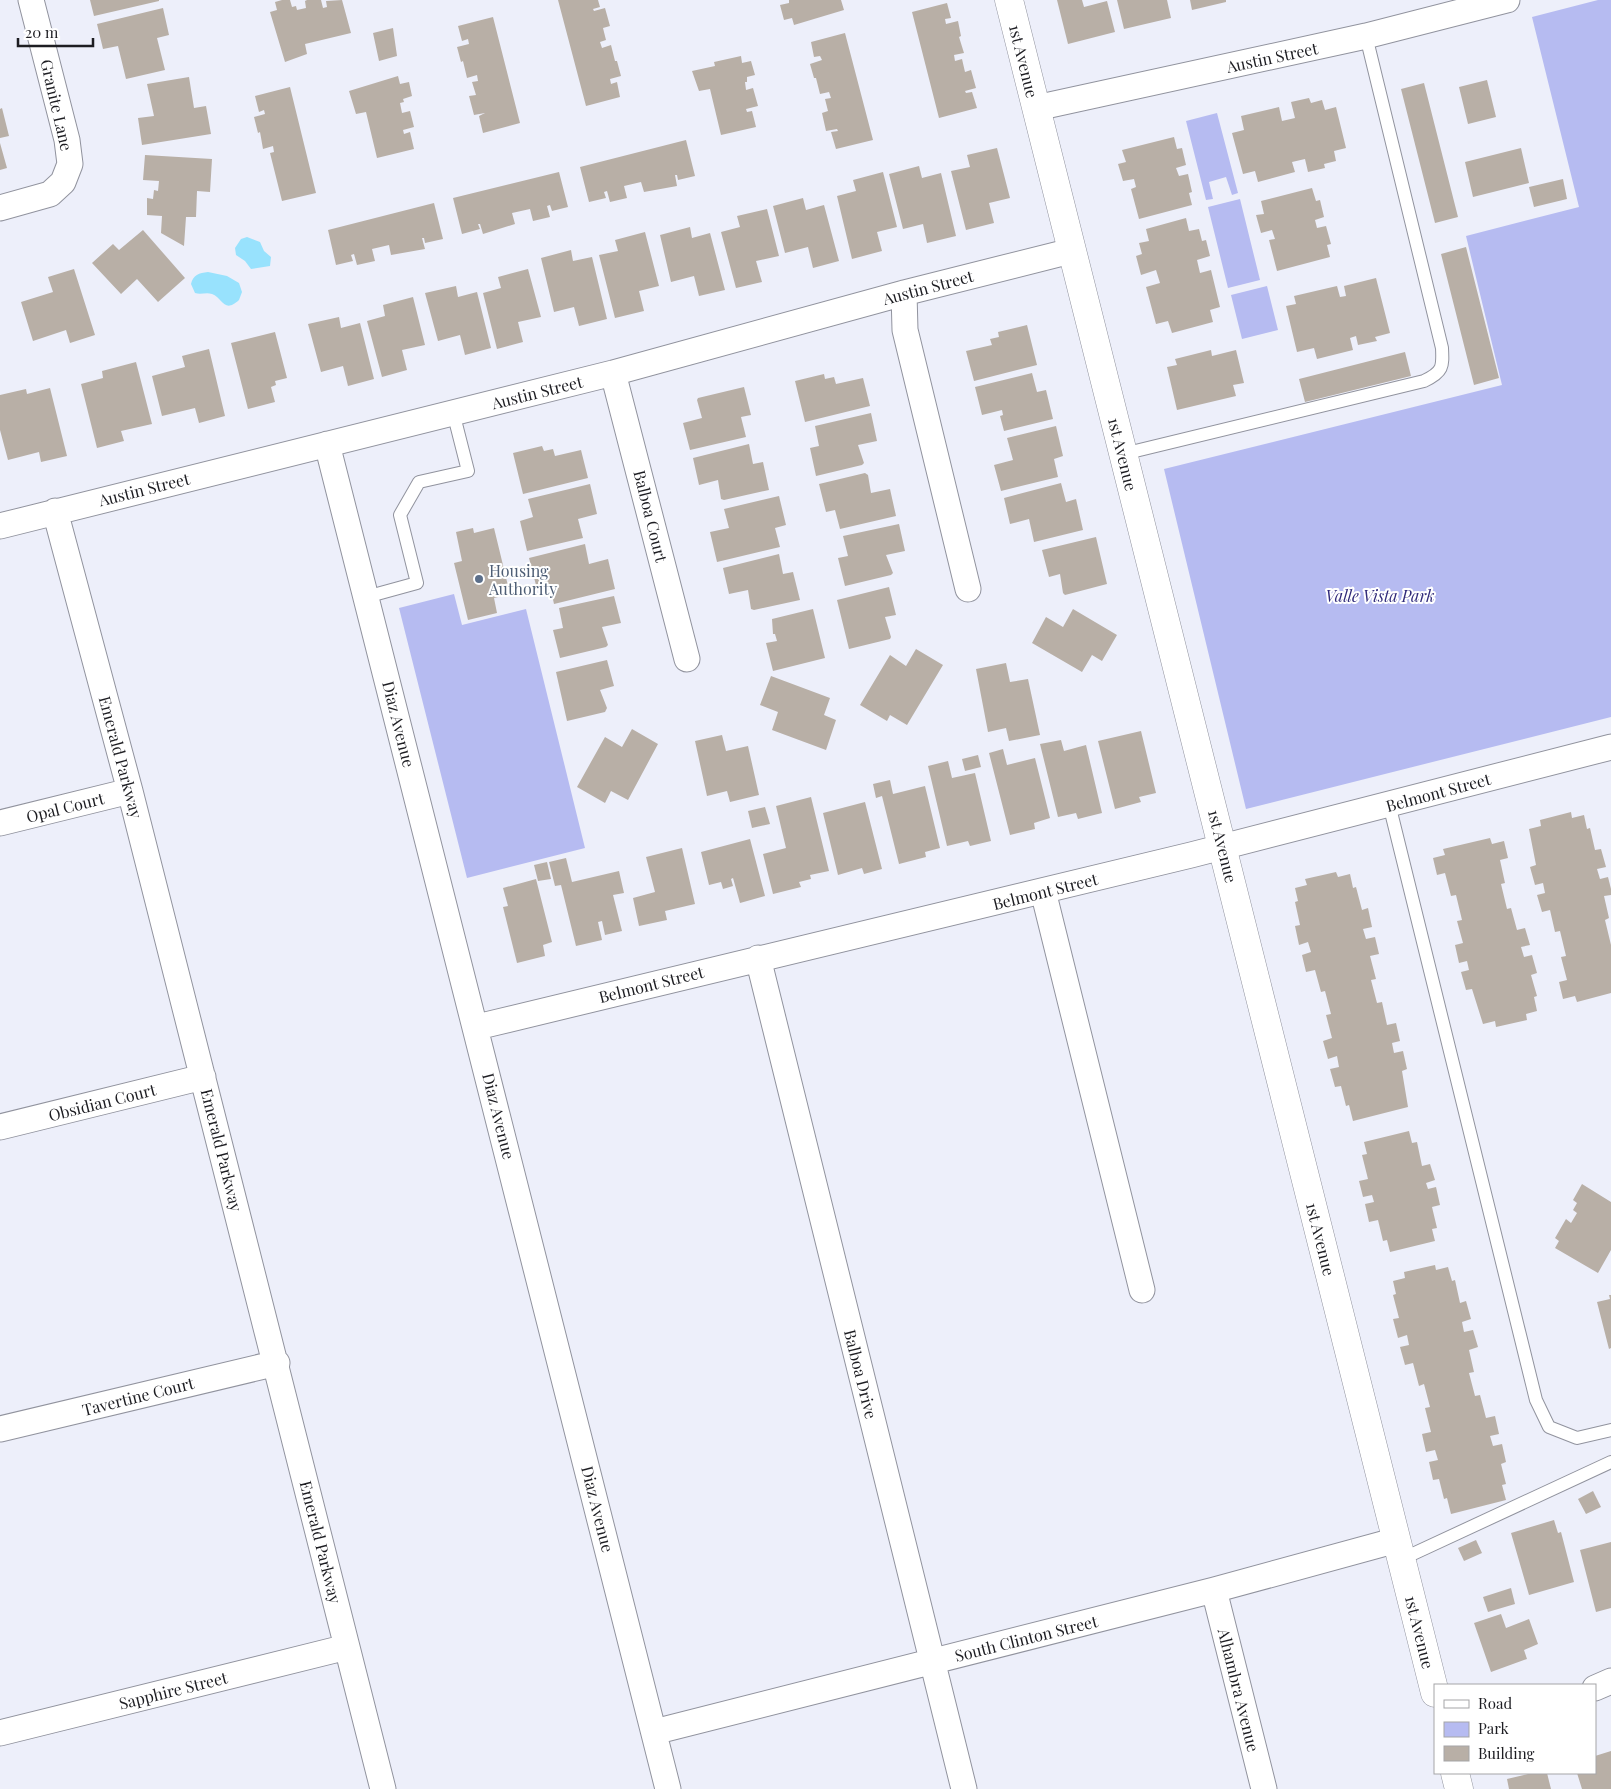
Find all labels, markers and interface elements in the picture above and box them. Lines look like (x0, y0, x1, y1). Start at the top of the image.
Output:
scale bar (18, 15, 92, 47)
text: 20 m (25, 22, 59, 42)
street label: 1st Avenue (1005, 22, 1043, 100)
street label: Austin Street (1223, 37, 1320, 77)
street label: Granite Lane (36, 57, 78, 153)
street label: Austin Street (879, 265, 976, 309)
street label: Austin Street (488, 370, 585, 414)
street label: 1st Avenue (1104, 415, 1142, 493)
street label: Austin Street (95, 467, 192, 511)
street label: Balboa Court (629, 468, 673, 564)
place label: Housing Authority (488, 560, 557, 599)
marker: Housing Authority (473, 573, 485, 585)
park label: Valle Vista Park (1326, 585, 1434, 606)
street label: Diaz Avenue (378, 679, 420, 769)
street label: Emerald Parkway (95, 694, 147, 820)
street label: Belmont Street (1383, 768, 1493, 816)
street label: Opal Court (24, 787, 106, 827)
street label: 1st Avenue (1204, 807, 1242, 885)
street label: Belmont Street (990, 868, 1100, 914)
street label: Belmont Street (596, 961, 706, 1007)
street label: Diaz Avenue (478, 1071, 520, 1161)
street label: Obsidian Court (46, 1078, 158, 1126)
street label: Emerald Parkway (197, 1086, 247, 1214)
street label: 1st Avenue (1302, 1200, 1340, 1278)
street label: Balboa Drive (840, 1327, 882, 1421)
street label: Tavertine Court (80, 1372, 196, 1420)
street label: Diaz Avenue (577, 1464, 619, 1554)
street label: Emerald Parkway (296, 1478, 346, 1606)
street label: 1st Avenue (1401, 1593, 1439, 1671)
street label: South Clinton Street (952, 1610, 1100, 1666)
street label: Alhambra Avenue (1213, 1625, 1264, 1754)
street label: Sapphire Street (117, 1666, 230, 1714)
legend (1434, 1684, 1596, 1774)
text: Road (1478, 1693, 1512, 1713)
text: Park (1478, 1718, 1510, 1738)
text: Building (1478, 1743, 1535, 1763)

